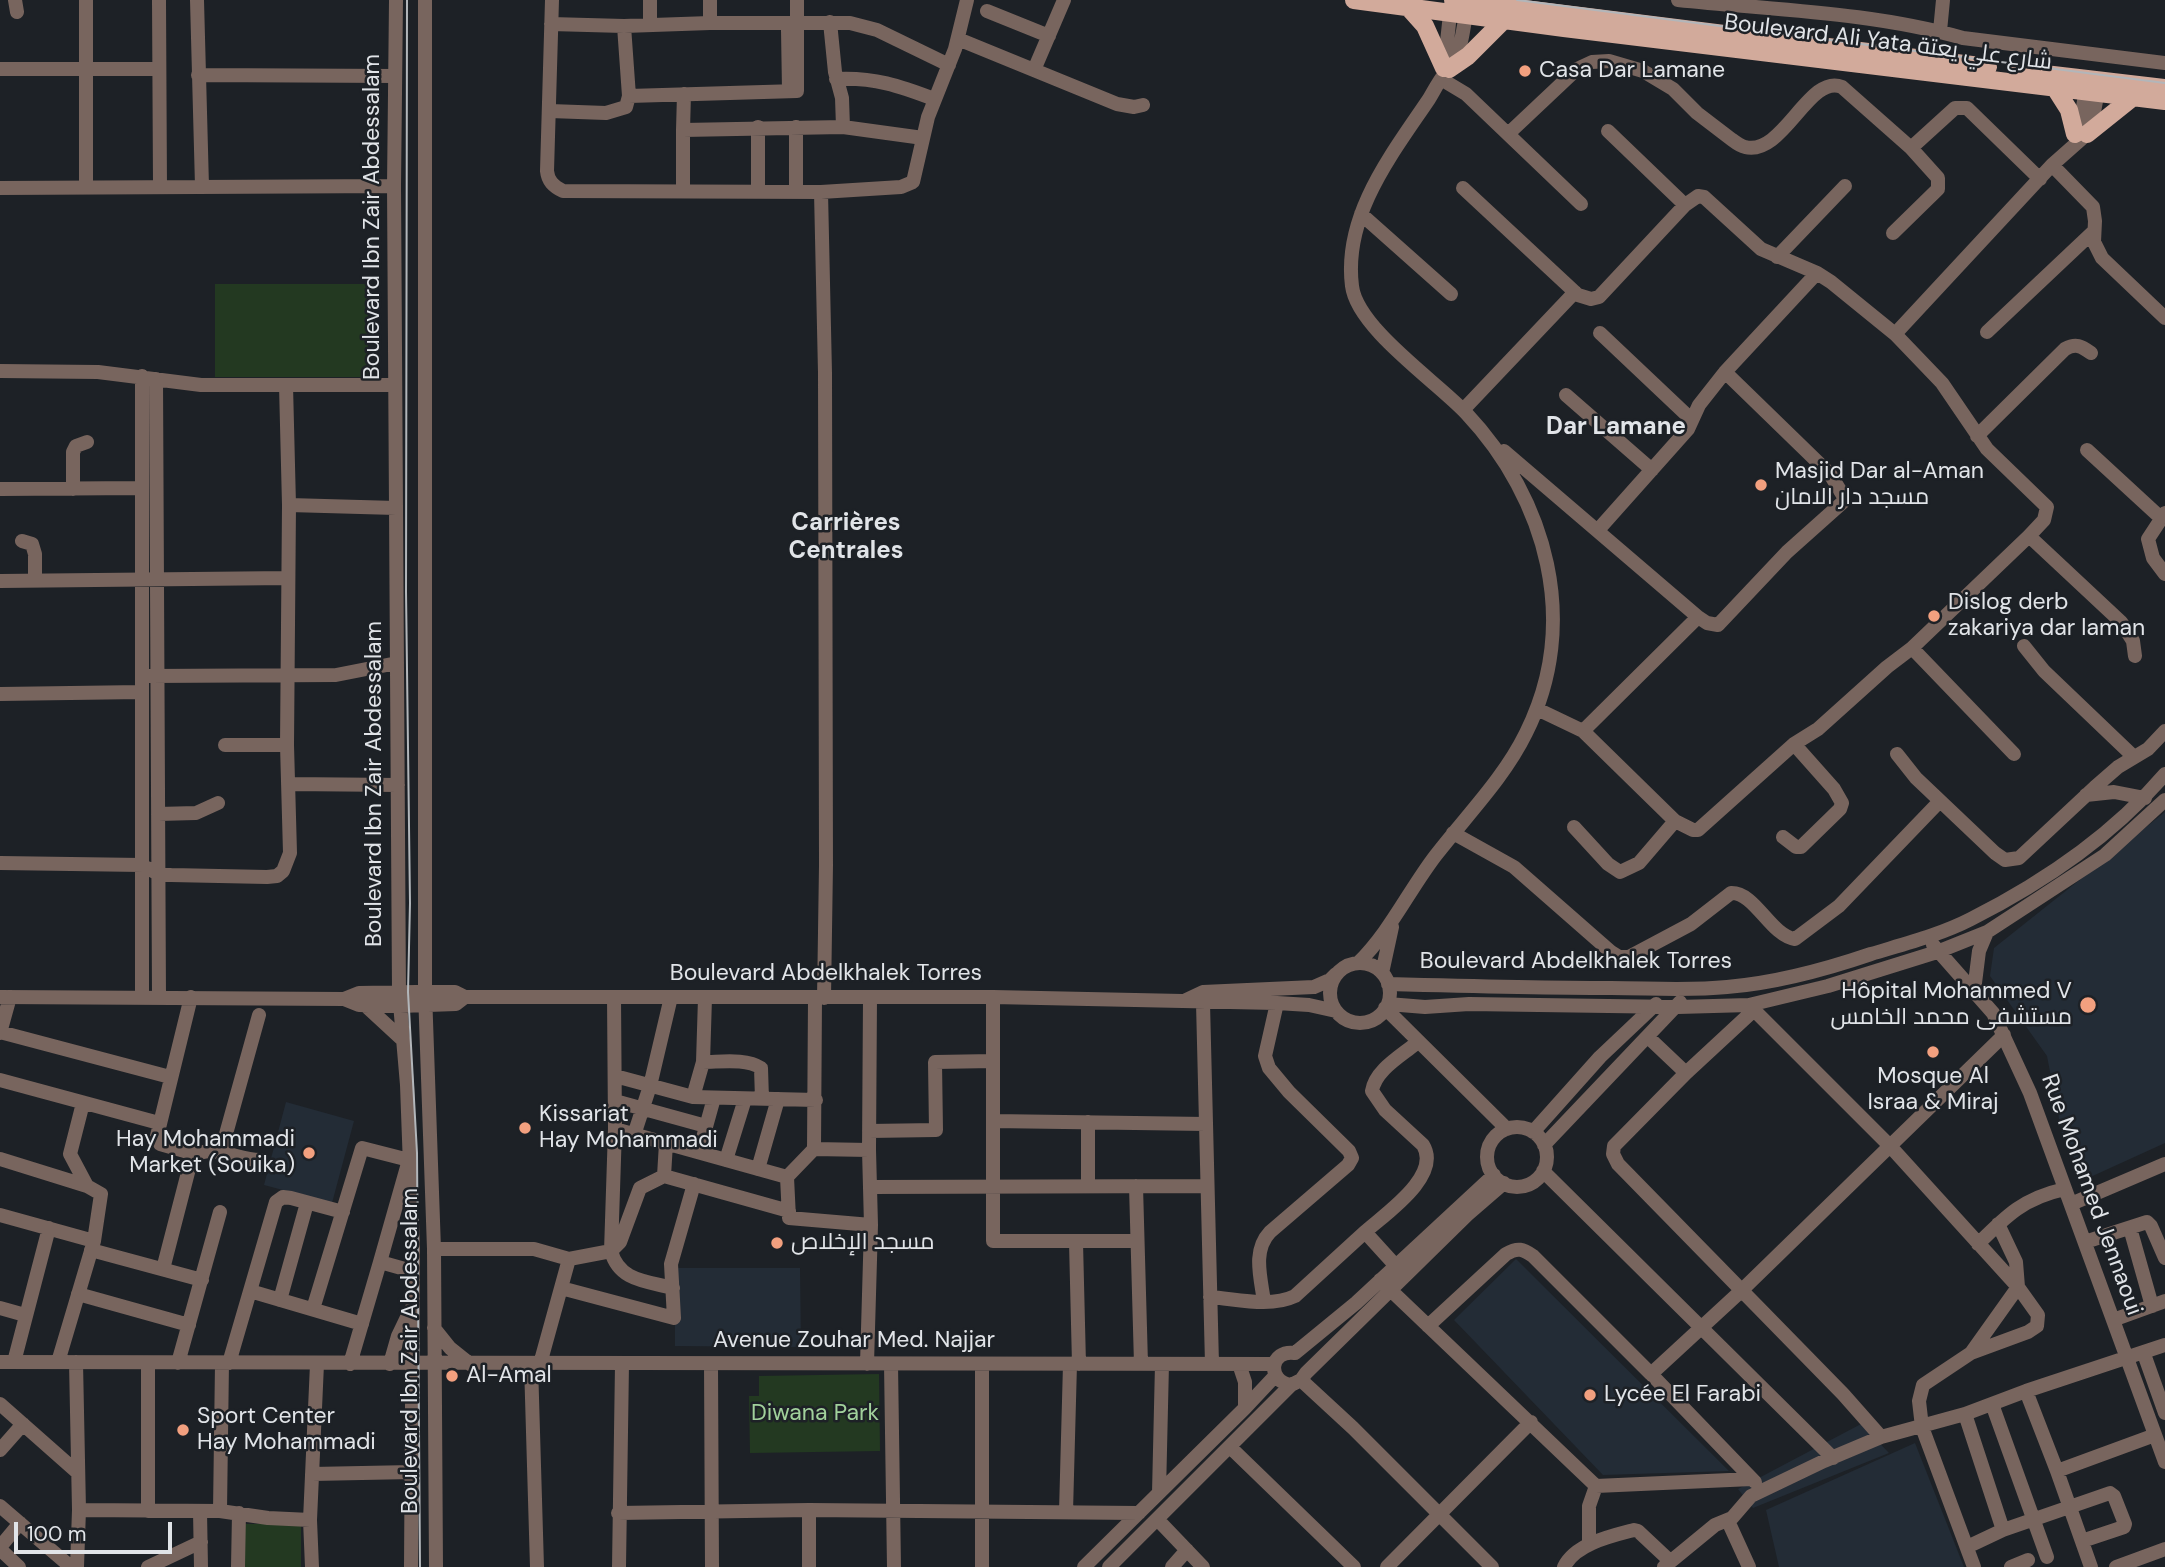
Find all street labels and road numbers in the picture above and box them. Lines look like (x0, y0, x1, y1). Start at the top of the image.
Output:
street label: Boulevard Ali Yata شارع علي يعتة (1723, 9, 2053, 77)
street label: Boulevard Ibn Zair Abdessalam (359, 54, 387, 380)
street label: Boulevard Ibn Zair Abdessalam (361, 621, 389, 947)
street label: Boulevard Abdelkhalek Torres (1420, 948, 1732, 976)
street label: Boulevard Abdelkhalek Torres (670, 960, 982, 988)
street label: Rue Mohamed Jennaoui (2034, 1071, 2148, 1319)
street label: Boulevard Ibn Zair Abdessalam (397, 1188, 425, 1514)
street label: Avenue Zouhar Med. Najjar (713, 1327, 995, 1355)

